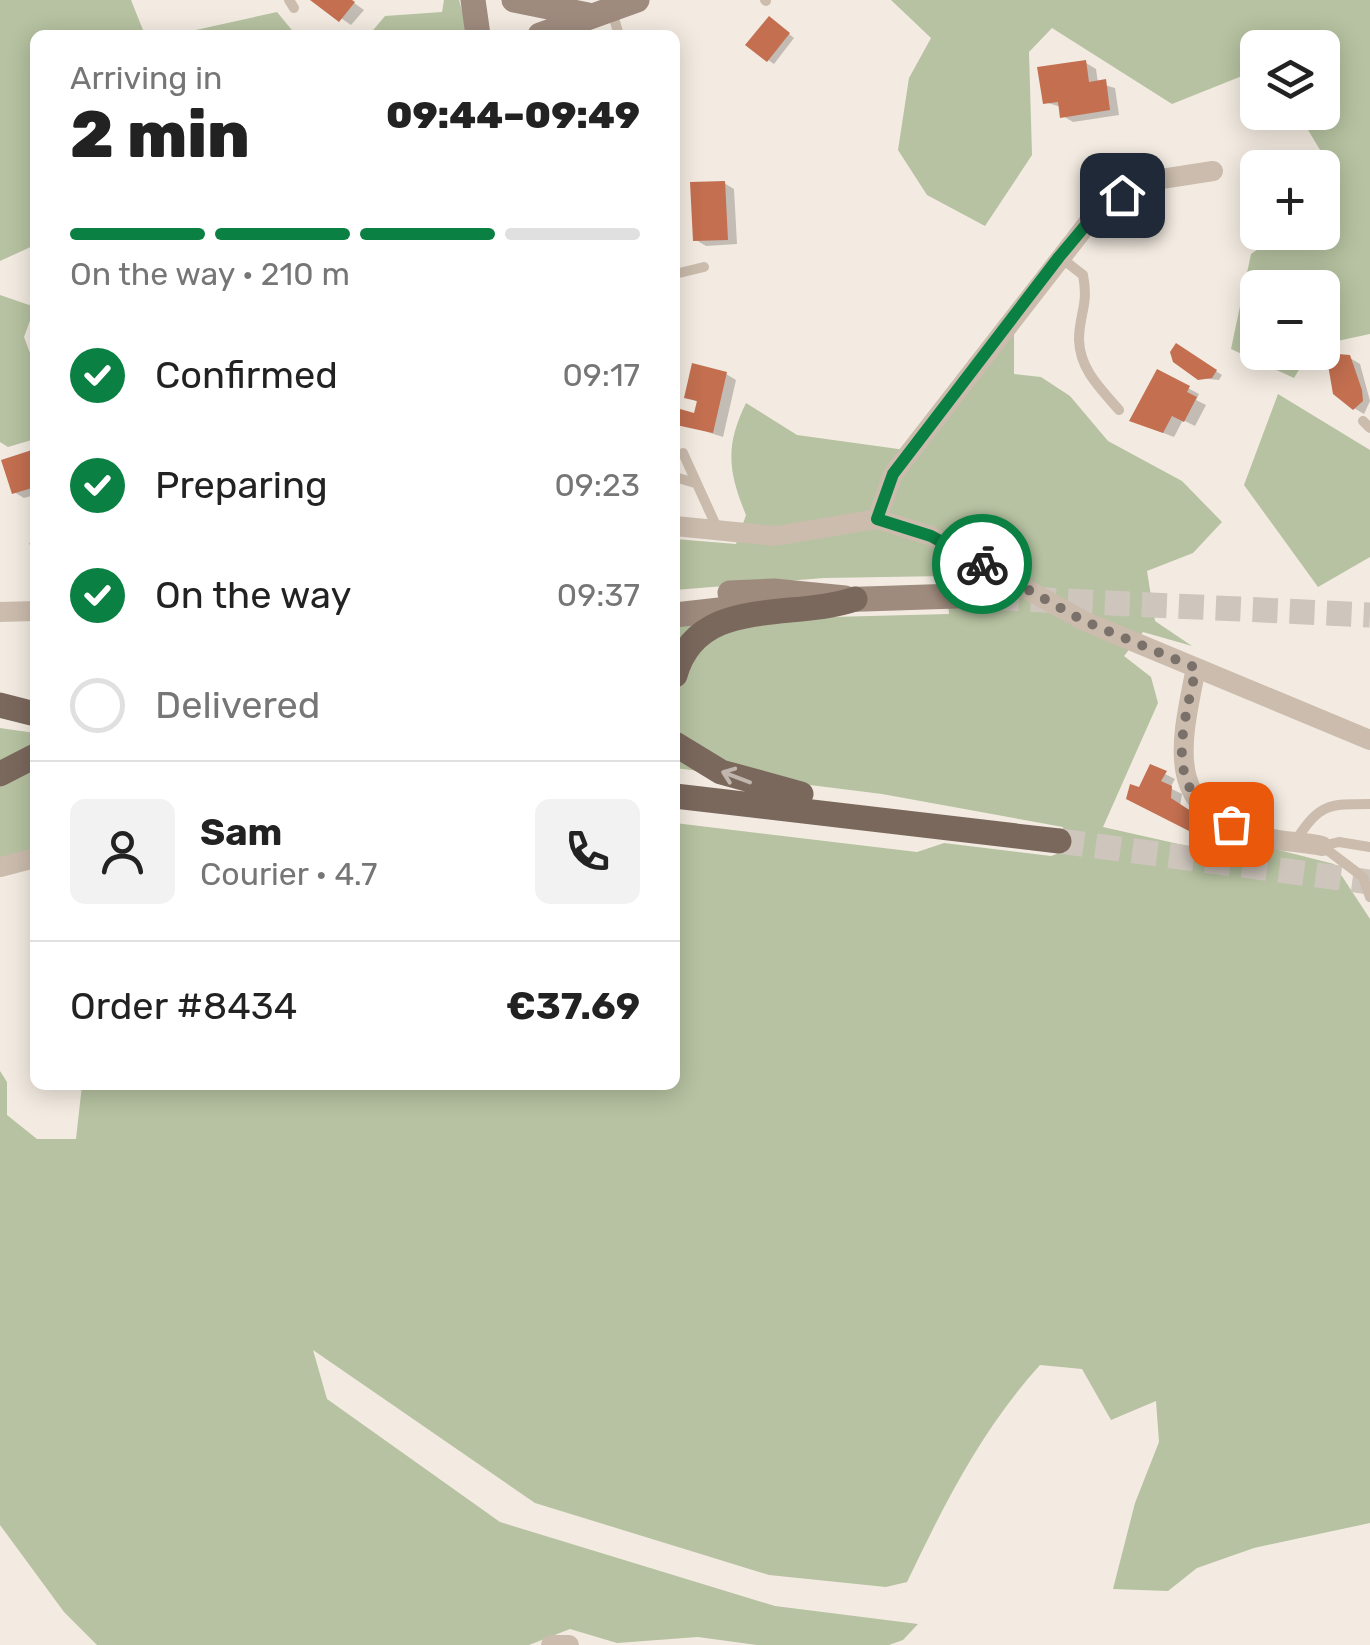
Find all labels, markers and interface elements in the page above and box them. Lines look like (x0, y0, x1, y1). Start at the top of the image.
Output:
map controls (1240, 30, 1340, 370)
button: layers (1240, 30, 1340, 130)
text: Arriving in (70, 59, 222, 97)
text: 09:44–09:49 (386, 92, 640, 138)
text: 2 min (70, 96, 250, 173)
button: + (1240, 150, 1340, 250)
pin (1080, 153, 1165, 238)
icon: home (1095, 168, 1150, 223)
text: On the way · 210 m (70, 255, 350, 293)
button: − (1240, 270, 1340, 370)
icon: check (70, 348, 125, 403)
text: Confirmed (155, 352, 338, 398)
text: 09:17 (562, 356, 640, 394)
icon: check (70, 458, 125, 513)
text: Preparing (155, 462, 328, 508)
text: 09:23 (554, 466, 640, 504)
courier (932, 514, 1032, 614)
icon: bike (955, 537, 1010, 592)
icon: check (70, 568, 125, 623)
text: On the way (155, 572, 351, 618)
text: 09:37 (557, 576, 640, 614)
text: Delivered (155, 682, 320, 728)
one-way arrow (721, 767, 752, 785)
pin (1189, 782, 1274, 867)
icon: bag (1204, 797, 1259, 852)
button: person (70, 799, 175, 904)
button: phone (535, 799, 640, 904)
text: Sam (200, 809, 282, 855)
text: Courier · 4.7 (200, 855, 377, 893)
text: Order #8434 (70, 983, 297, 1029)
text: €37.69 (506, 983, 640, 1029)

